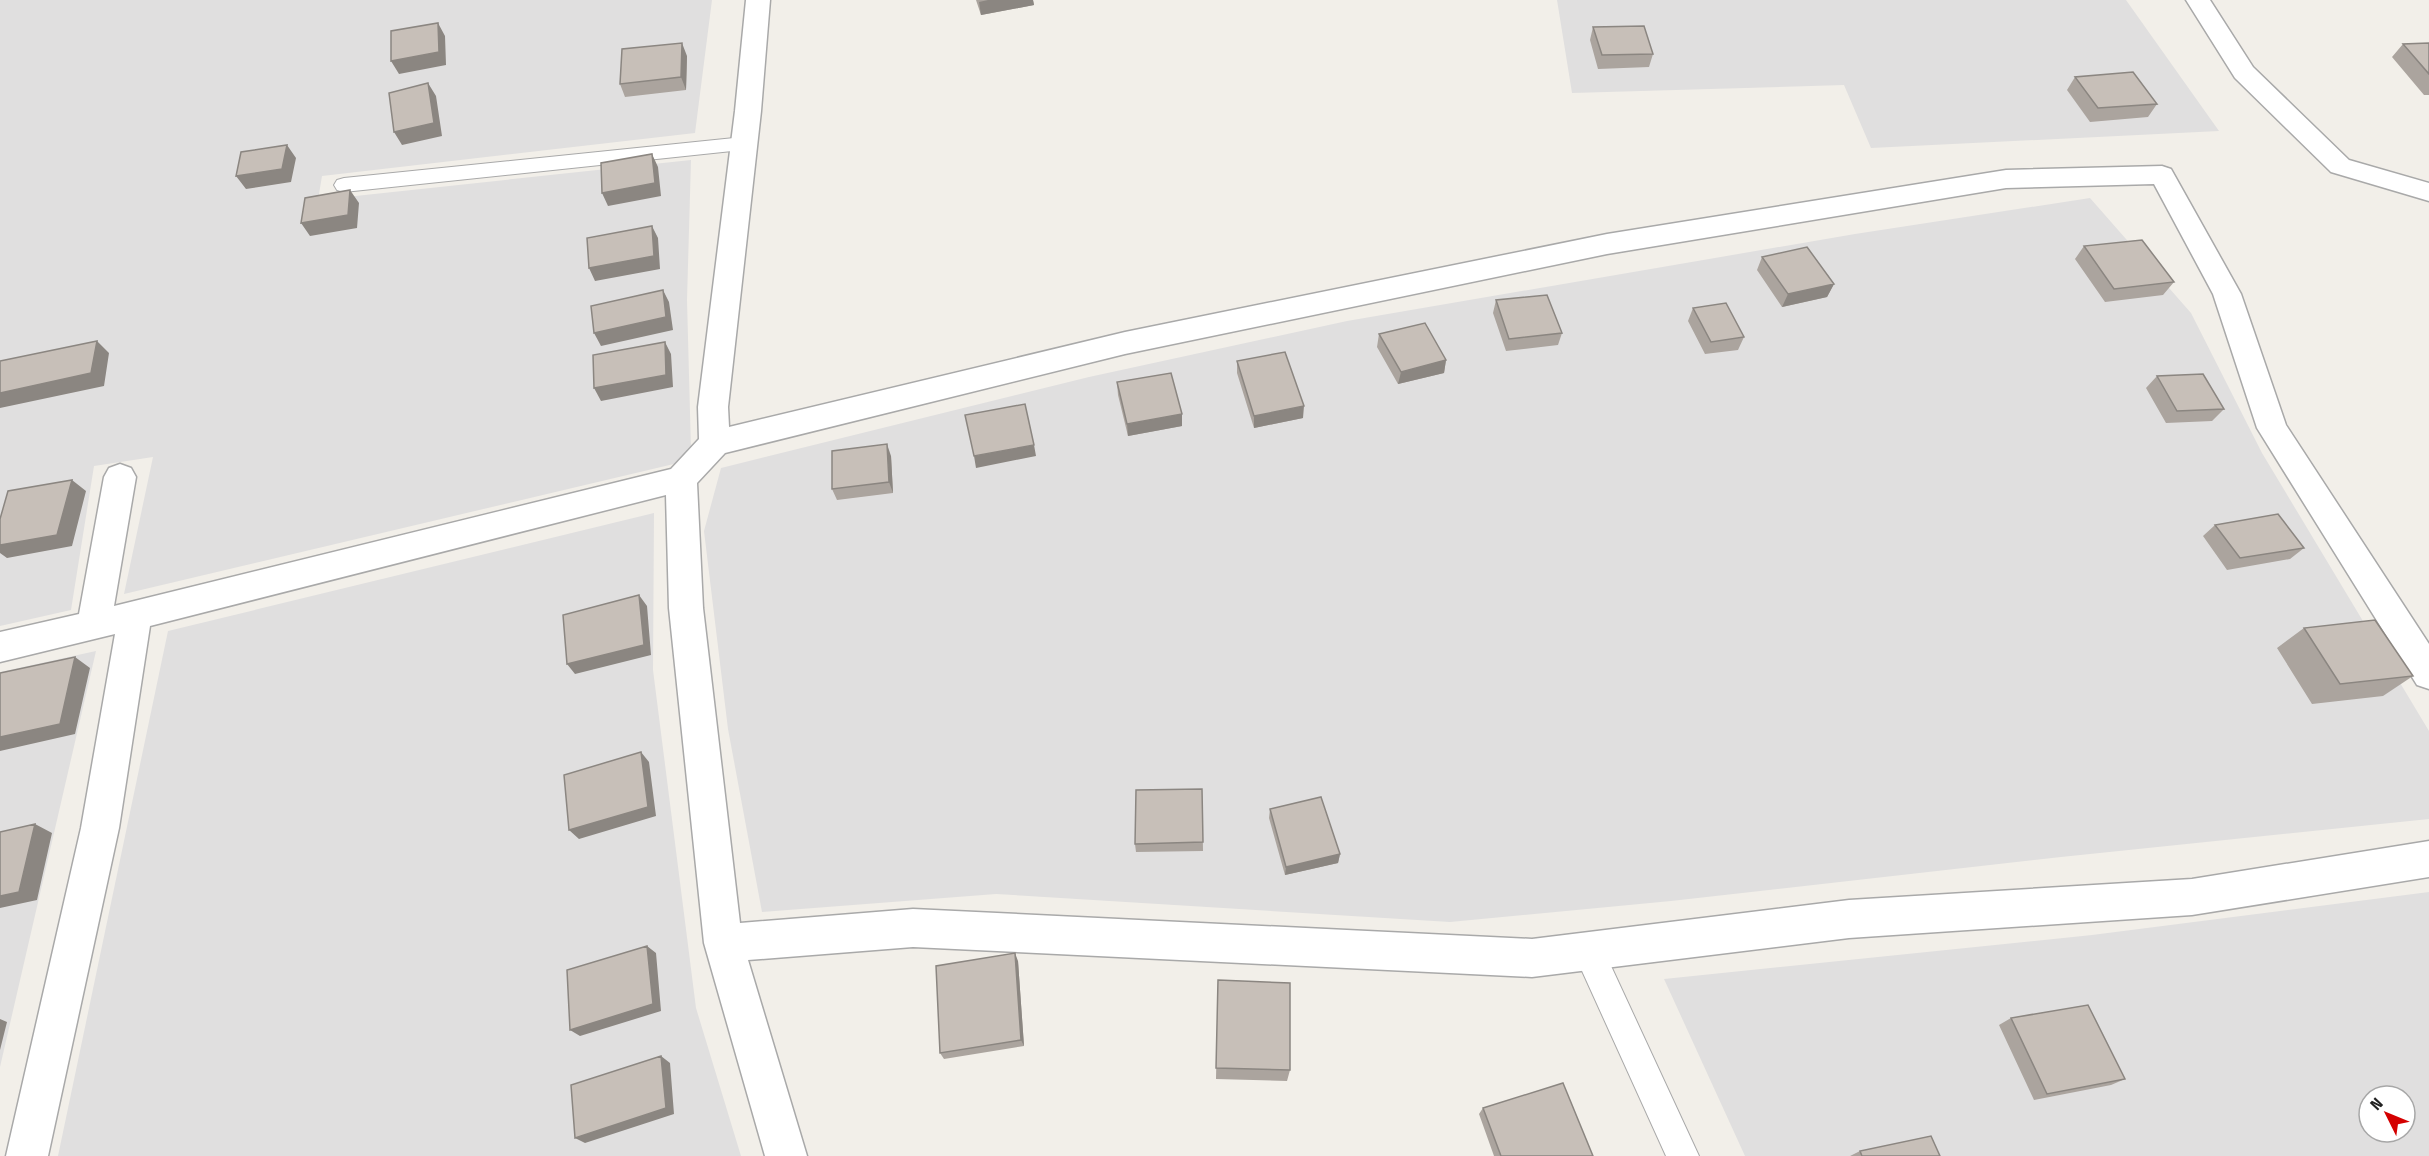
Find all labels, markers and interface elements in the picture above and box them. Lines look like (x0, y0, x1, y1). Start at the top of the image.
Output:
north arrow (2357, 1084, 2417, 1144)
text: N (2366, 1094, 2387, 1114)

